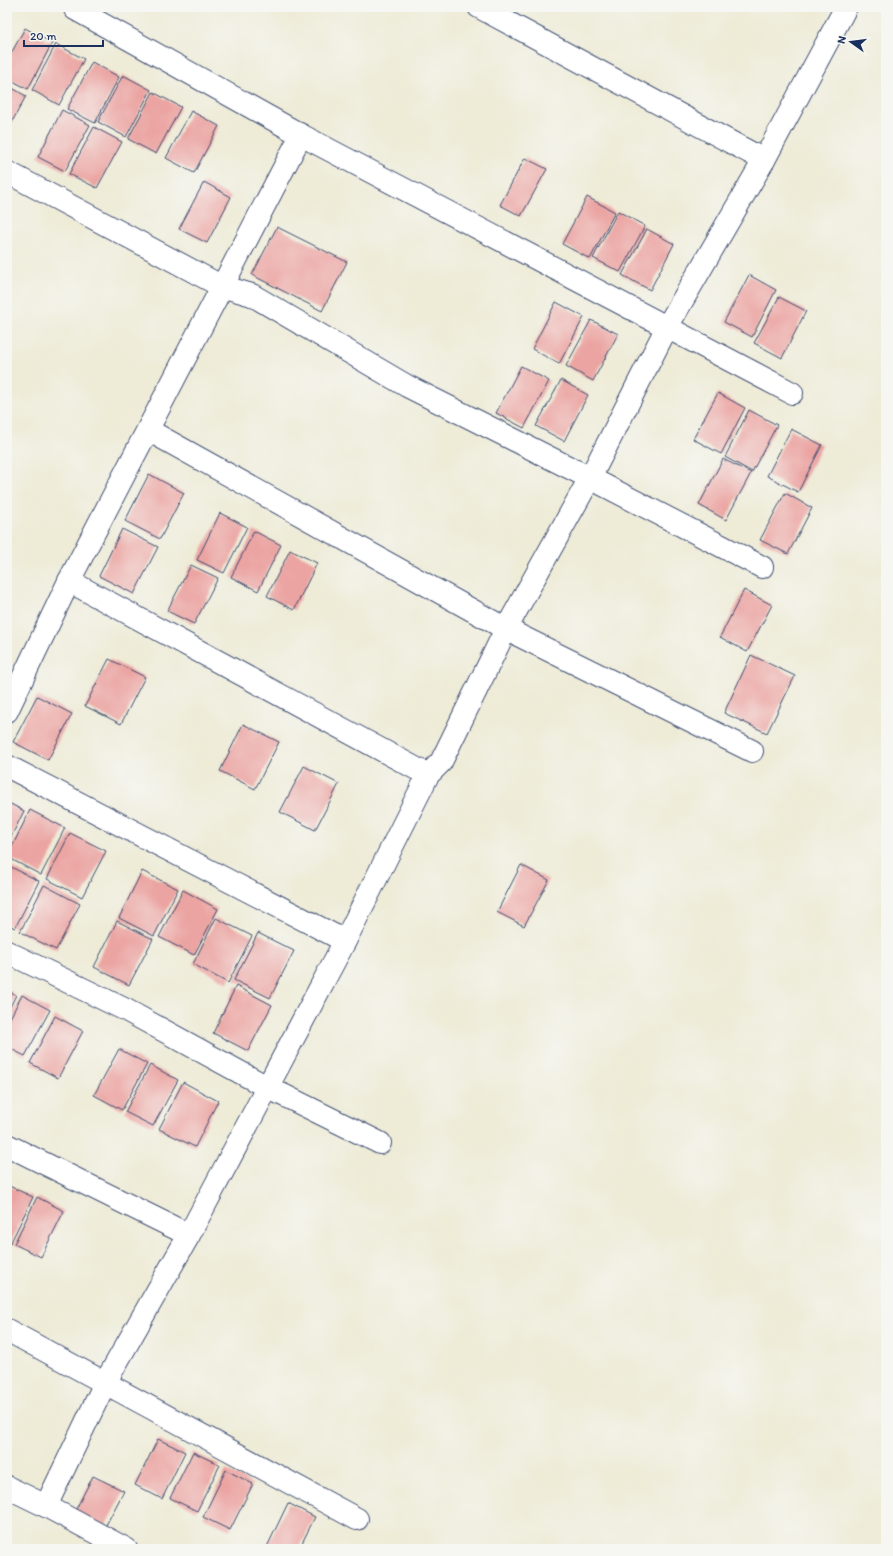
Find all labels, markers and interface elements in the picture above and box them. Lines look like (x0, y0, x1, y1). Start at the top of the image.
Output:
scale bar (24, 22, 103, 48)
north arrow (831, 22, 871, 62)
text: 20 m (30, 29, 57, 43)
text: N (835, 35, 849, 45)

